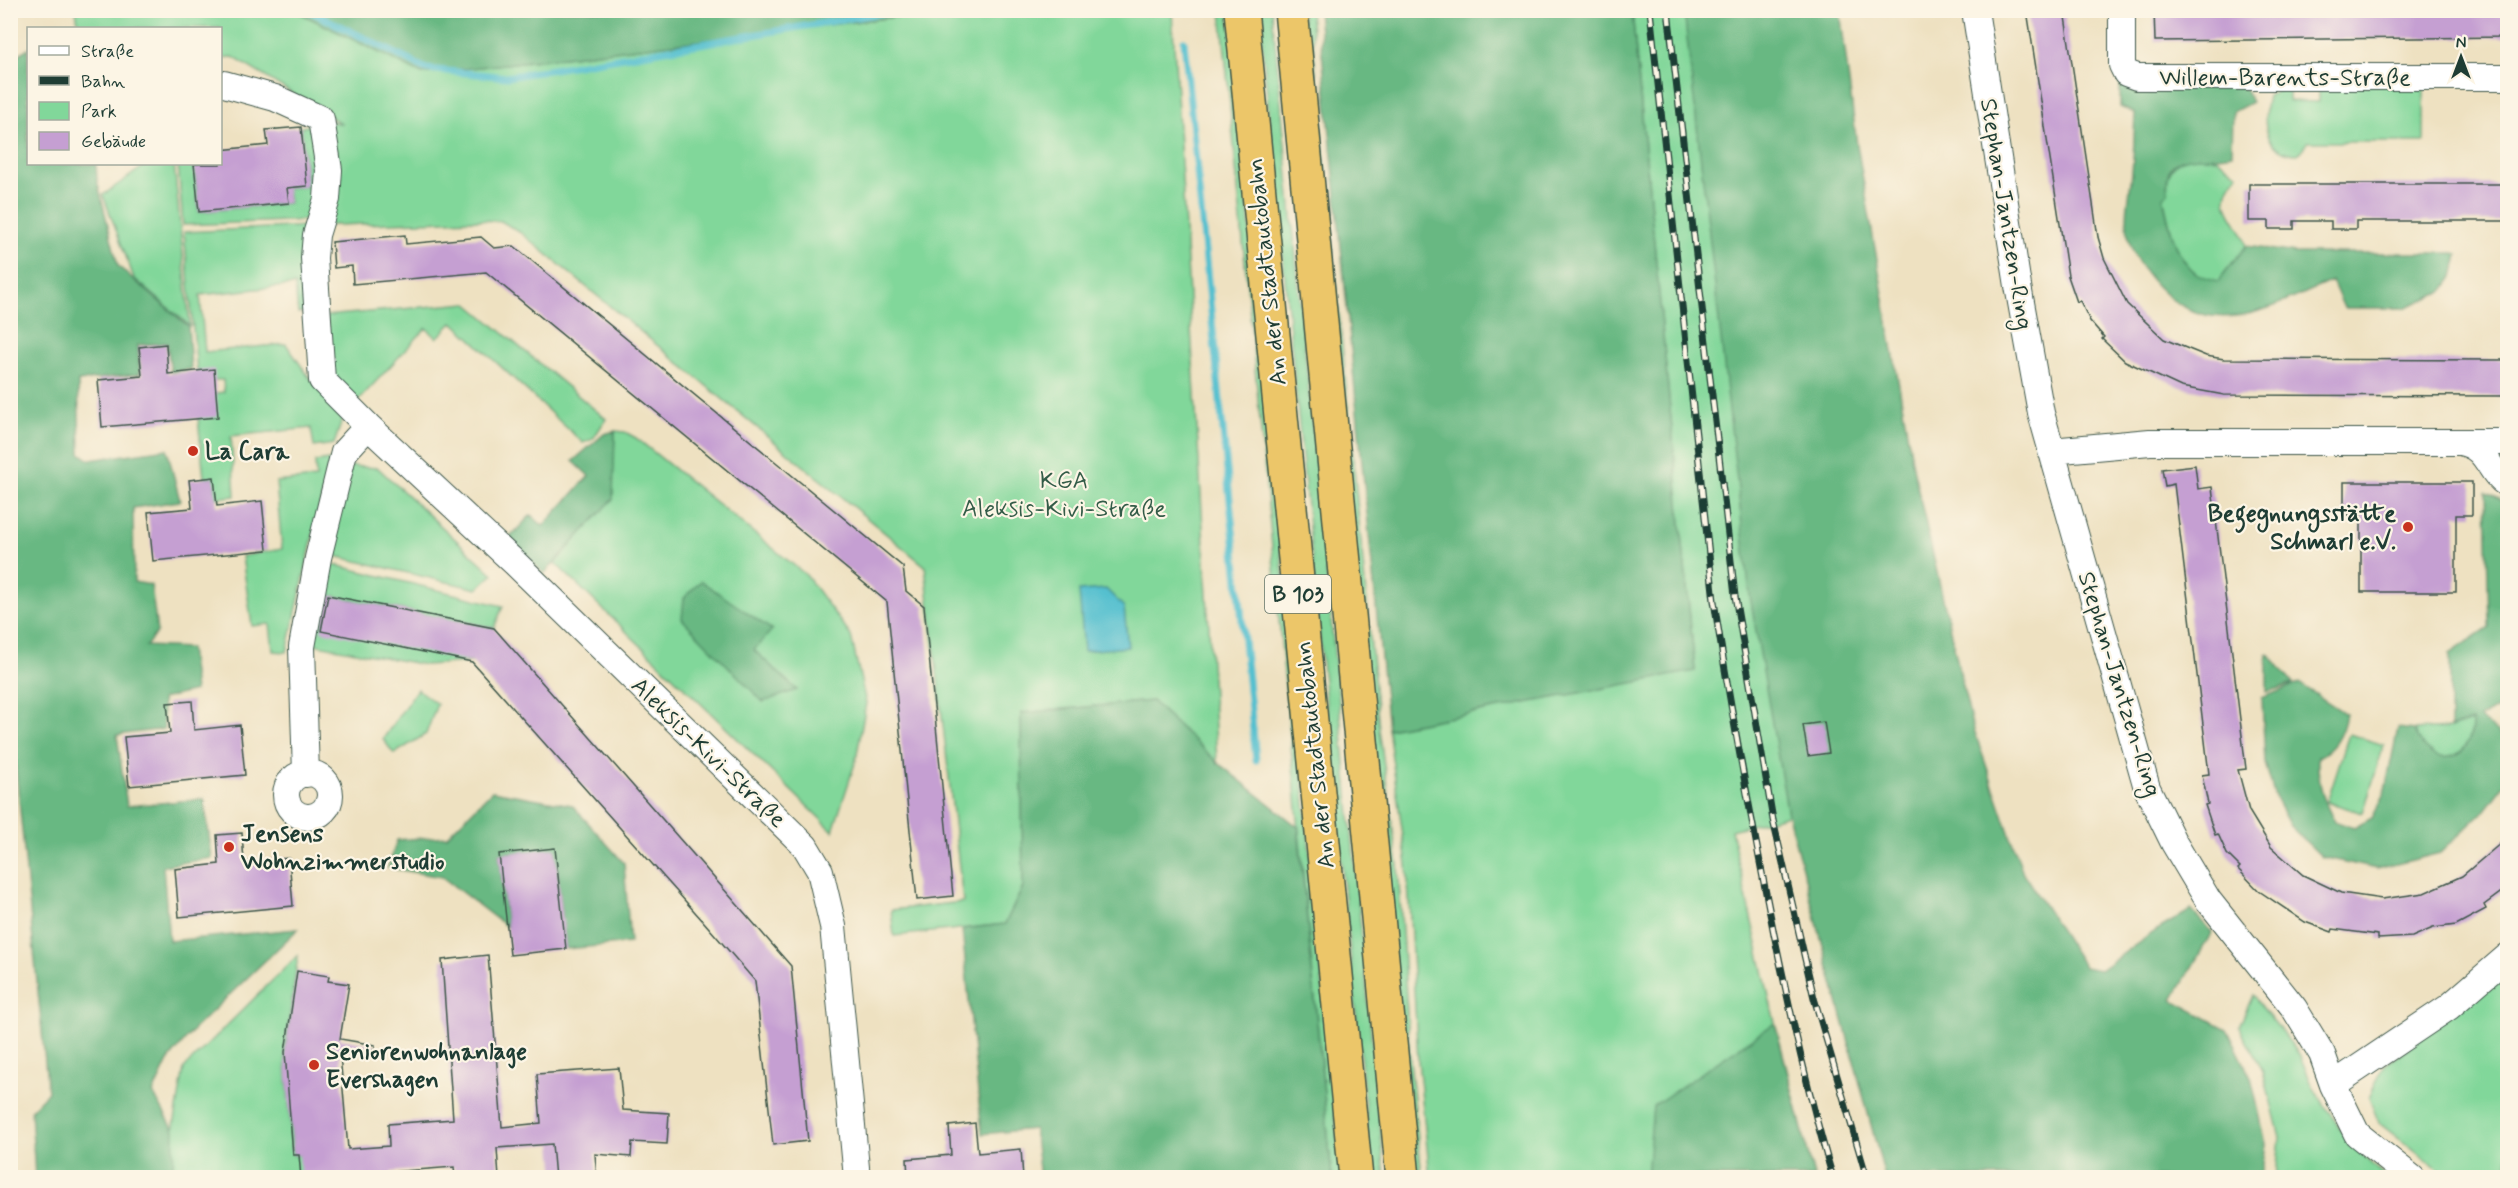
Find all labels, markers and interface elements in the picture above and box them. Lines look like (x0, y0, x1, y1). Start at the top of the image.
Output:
legend (27, 27, 222, 165)
north arrow (2431, 27, 2491, 87)
text: N (2456, 33, 2466, 54)
text: Straße (81, 40, 134, 64)
street label: Willem-Barents-Straße (2159, 63, 2411, 94)
text: Bahn (81, 70, 125, 94)
street label: Stephan-Jantzen-Ring (1970, 96, 2039, 332)
text: Park (81, 100, 117, 124)
text: Gebäude (81, 130, 146, 154)
street label: An der Stadtautobahn (1240, 157, 1295, 387)
place label: La Cara (205, 437, 290, 468)
marker: La Cara (186, 444, 200, 458)
park label: KGA Aleksis-Kivi-Straße (962, 466, 1166, 525)
place label: Begegnungsstätte Schmarl e.V. (2208, 499, 2396, 558)
marker: Begegnungsstätte Schmarl e.V. (2401, 520, 2415, 534)
street label: Stephan-Jantzen-Ring (2068, 568, 2168, 801)
road number: B 103 (1265, 575, 1331, 613)
street label: An der Stadtautobahn (1288, 640, 1343, 870)
street label: Aleksis-Kivi-Straße (624, 671, 792, 835)
place label: Jensens Wohnzimmerstudio (240, 819, 444, 878)
marker: Jensens Wohnzimmerstudio (222, 840, 236, 854)
place label: Seniorenwohnanlage Evershagen (326, 1037, 527, 1097)
marker: Seniorenwohnanlage Evershagen (307, 1058, 321, 1072)

